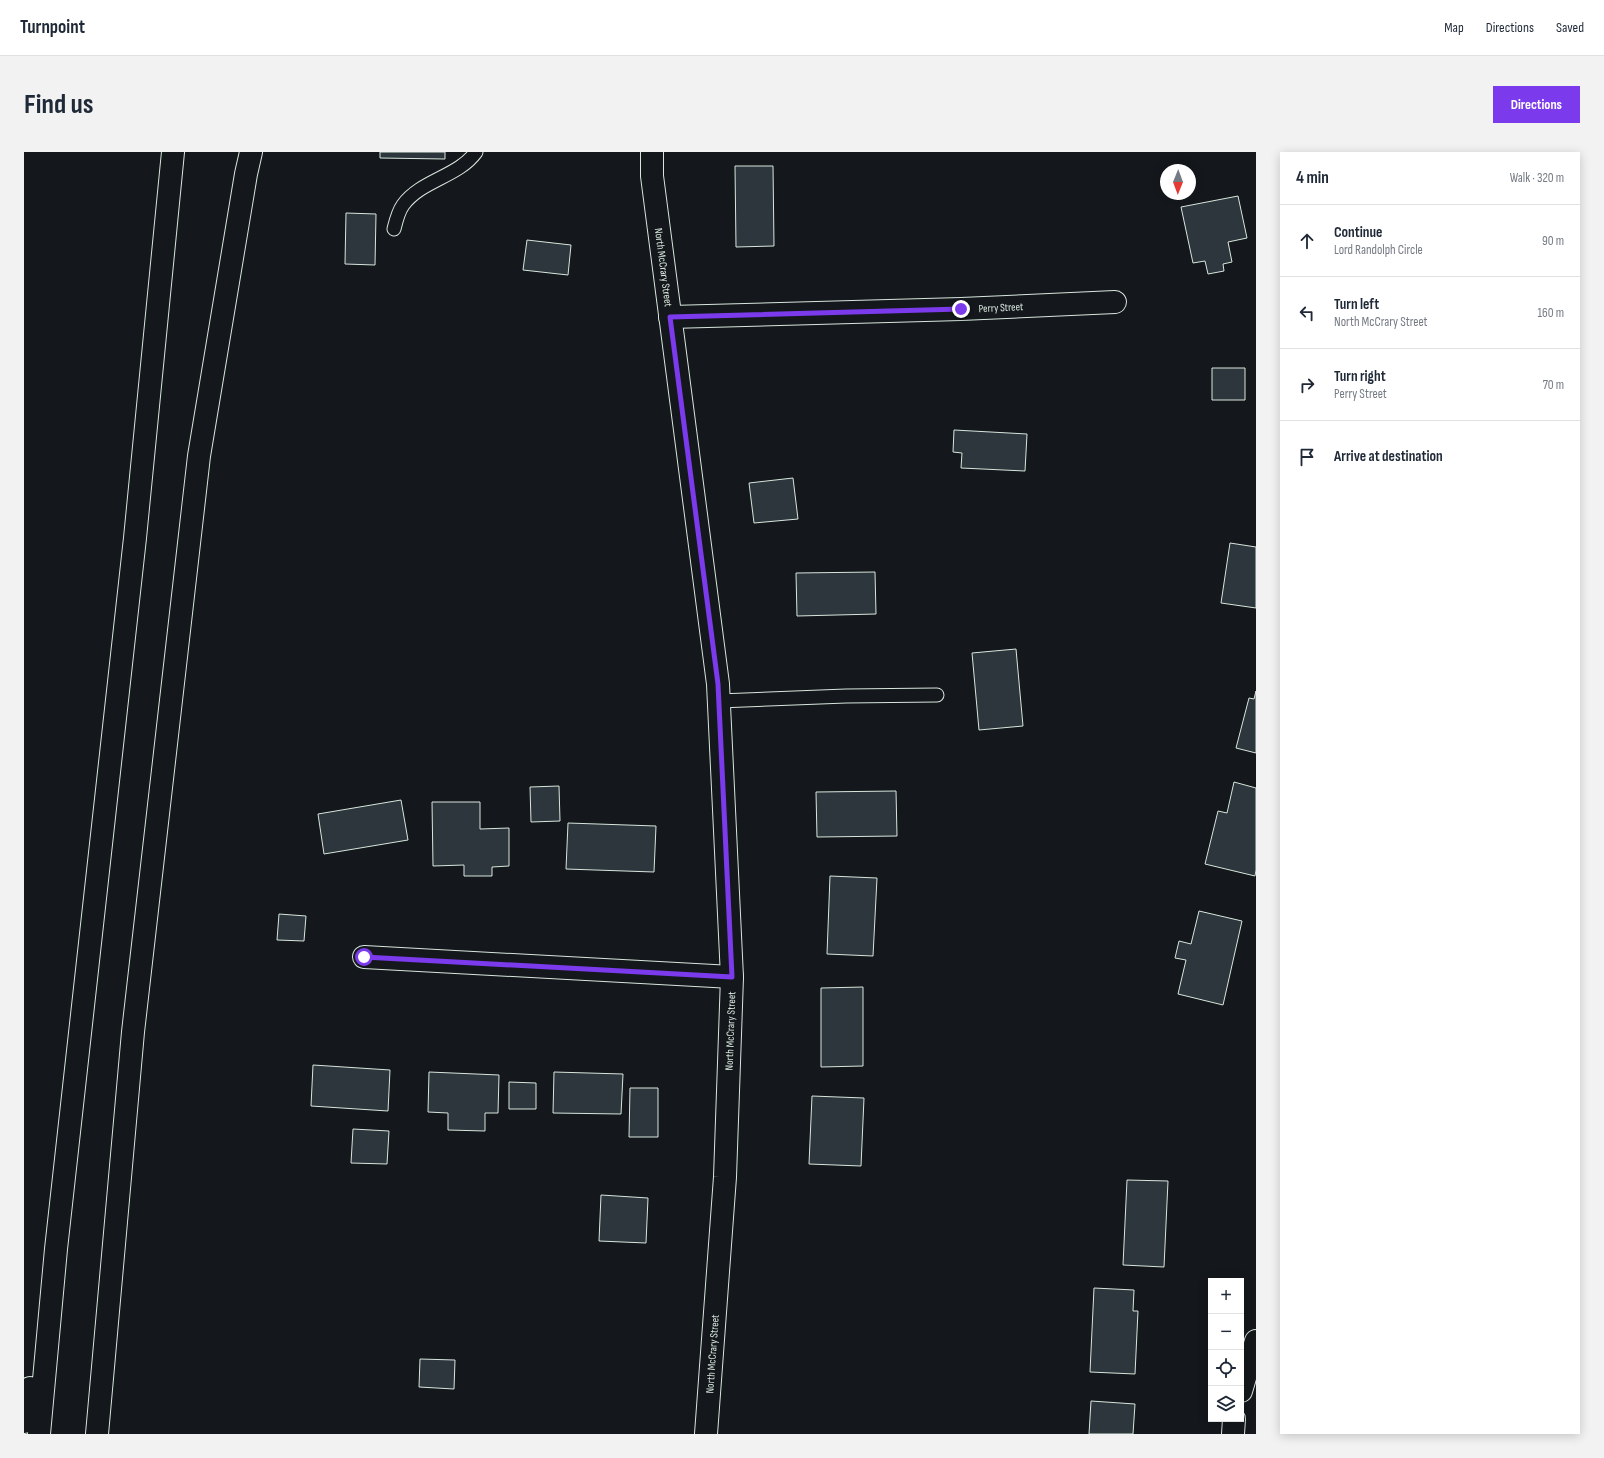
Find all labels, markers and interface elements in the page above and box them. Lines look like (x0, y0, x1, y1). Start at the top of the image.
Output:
text: Turnpoint (20, 16, 85, 39)
text: Map (1444, 19, 1464, 36)
text: Directions (1486, 19, 1534, 36)
text: Saved (1556, 19, 1584, 36)
button: Directions (1493, 86, 1580, 123)
text: Find us (24, 88, 93, 121)
north arrow (1160, 164, 1196, 200)
text: 4 min (1296, 168, 1329, 188)
text: Walk · 320 m (1510, 170, 1564, 186)
text: Continue (1334, 223, 1383, 242)
street label: North McCrary Street (652, 227, 675, 308)
icon: ahead (1296, 230, 1318, 252)
text: 90 m (1542, 233, 1564, 249)
text: Lord Randolph Circle (1334, 242, 1423, 258)
text: Turn left (1334, 295, 1379, 314)
route end (952, 300, 970, 318)
street label: Perry Street (978, 300, 1024, 315)
icon: left (1296, 302, 1318, 324)
text: 160 m (1538, 305, 1564, 321)
text: North McCrary Street (1334, 314, 1428, 330)
text: Turn right (1334, 367, 1386, 386)
icon: right (1296, 374, 1318, 396)
text: 70 m (1543, 377, 1564, 393)
text: Perry Street (1334, 386, 1387, 402)
icon: arrive (1296, 446, 1318, 468)
text: Arrive at destination (1334, 447, 1443, 466)
route start (355, 948, 373, 966)
street label: North McCrary Street (723, 991, 738, 1071)
map controls (1208, 1278, 1244, 1422)
button: + (1208, 1278, 1244, 1314)
street label: North McCrary Street (703, 1313, 722, 1394)
button: − (1208, 1314, 1244, 1350)
button: locate (1208, 1350, 1244, 1386)
button: layers (1208, 1386, 1244, 1422)

